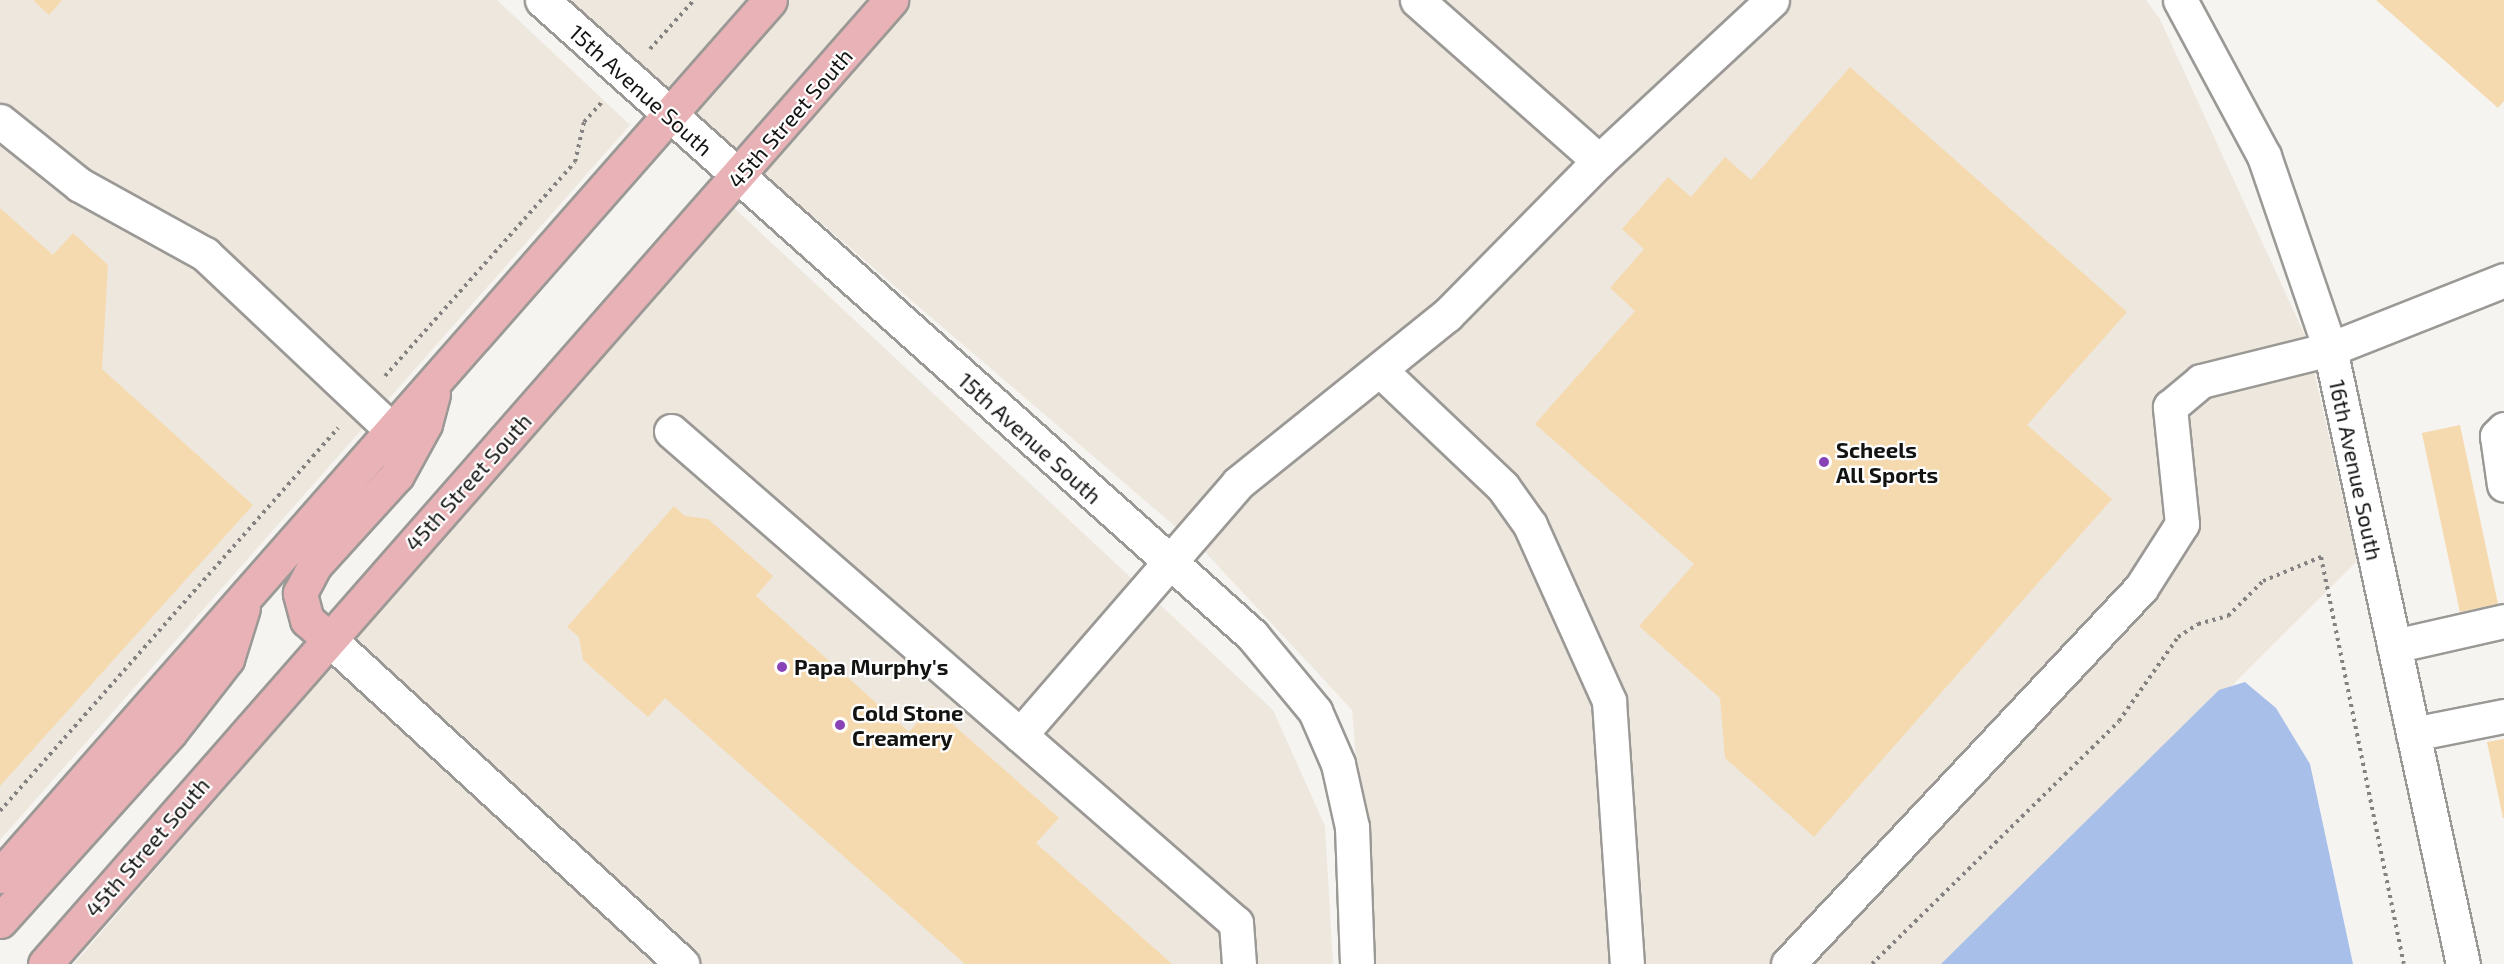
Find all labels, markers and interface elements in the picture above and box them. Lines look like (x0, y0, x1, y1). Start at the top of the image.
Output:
street label: 15th Avenue South (564, 19, 718, 161)
street label: 45th Street South (722, 43, 858, 193)
street label: 15th Avenue South (953, 367, 1107, 509)
street label: 16th Avenue South (2324, 377, 2388, 563)
street label: 45th Street South (399, 408, 537, 556)
place label: Scheels All Sports (1836, 436, 1939, 488)
marker: Scheels All Sports (1817, 455, 1831, 469)
place label: Papa Murphy's (794, 654, 948, 680)
marker: Papa Murphy's (775, 660, 789, 674)
place label: Cold Stone Creamery (852, 699, 963, 750)
marker: Cold Stone Creamery (833, 718, 847, 732)
street label: 45th Street South (79, 772, 215, 922)

